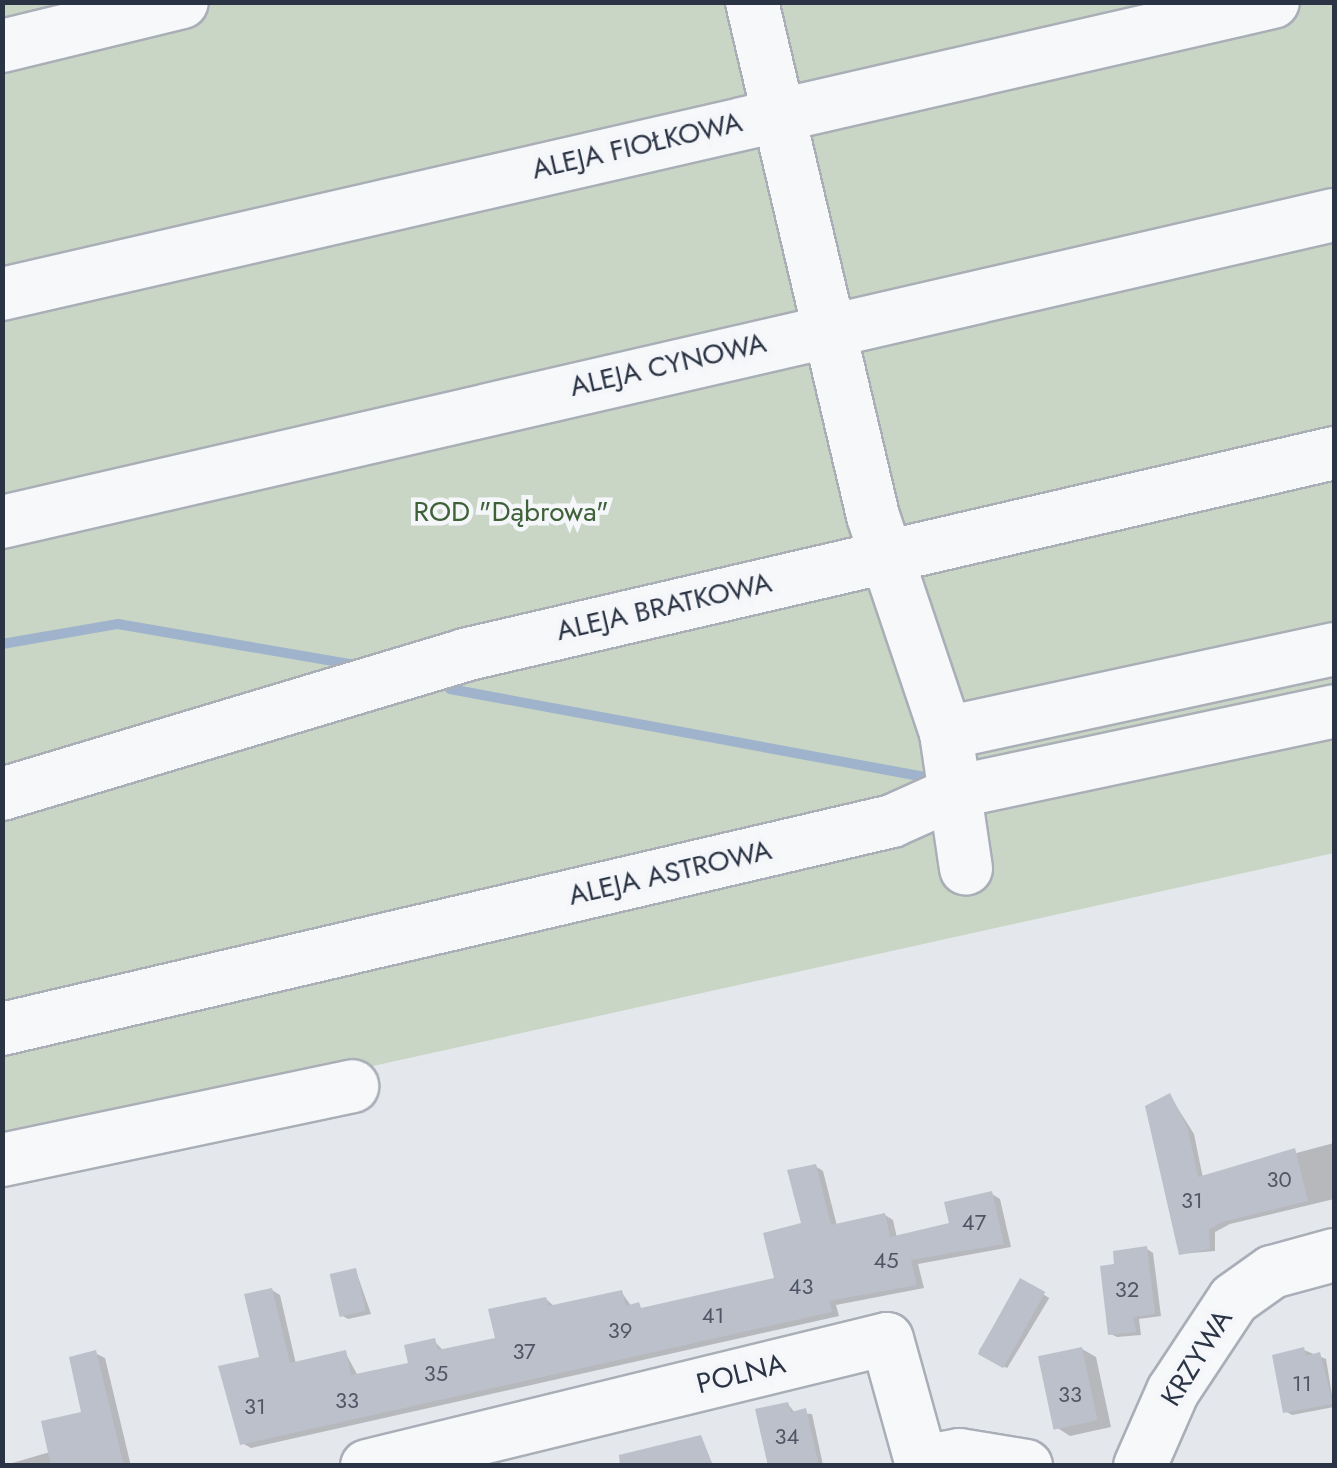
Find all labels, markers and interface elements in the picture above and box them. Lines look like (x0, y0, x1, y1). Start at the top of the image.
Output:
street label: ALEJA FIOŁKOWA (529, 105, 745, 187)
street label: ALEJA CYNOWA (567, 326, 769, 404)
park label: ROD "Dąbrowa" (413, 495, 609, 529)
street label: ALEJA BRATKOWA (553, 566, 775, 648)
street label: ALEJA ASTROWA (565, 833, 775, 913)
house number: 30 (1266, 1167, 1292, 1193)
house number: 31 (1181, 1188, 1203, 1214)
house number: 47 (962, 1210, 986, 1236)
house number: 45 (873, 1248, 899, 1274)
house number: 43 (789, 1274, 813, 1300)
house number: 32 (1115, 1277, 1139, 1303)
house number: 41 (702, 1303, 724, 1329)
street label: KRZYWA (1154, 1303, 1240, 1413)
house number: 39 (608, 1318, 632, 1344)
house number: 37 (512, 1339, 536, 1365)
street label: POLNA (693, 1347, 789, 1401)
house number: 35 (424, 1361, 448, 1387)
house number: 11 (1292, 1371, 1312, 1397)
house number: 33 (1058, 1382, 1082, 1408)
house number: 33 (335, 1388, 359, 1414)
house number: 31 (244, 1394, 266, 1420)
house number: 34 (775, 1424, 799, 1450)

